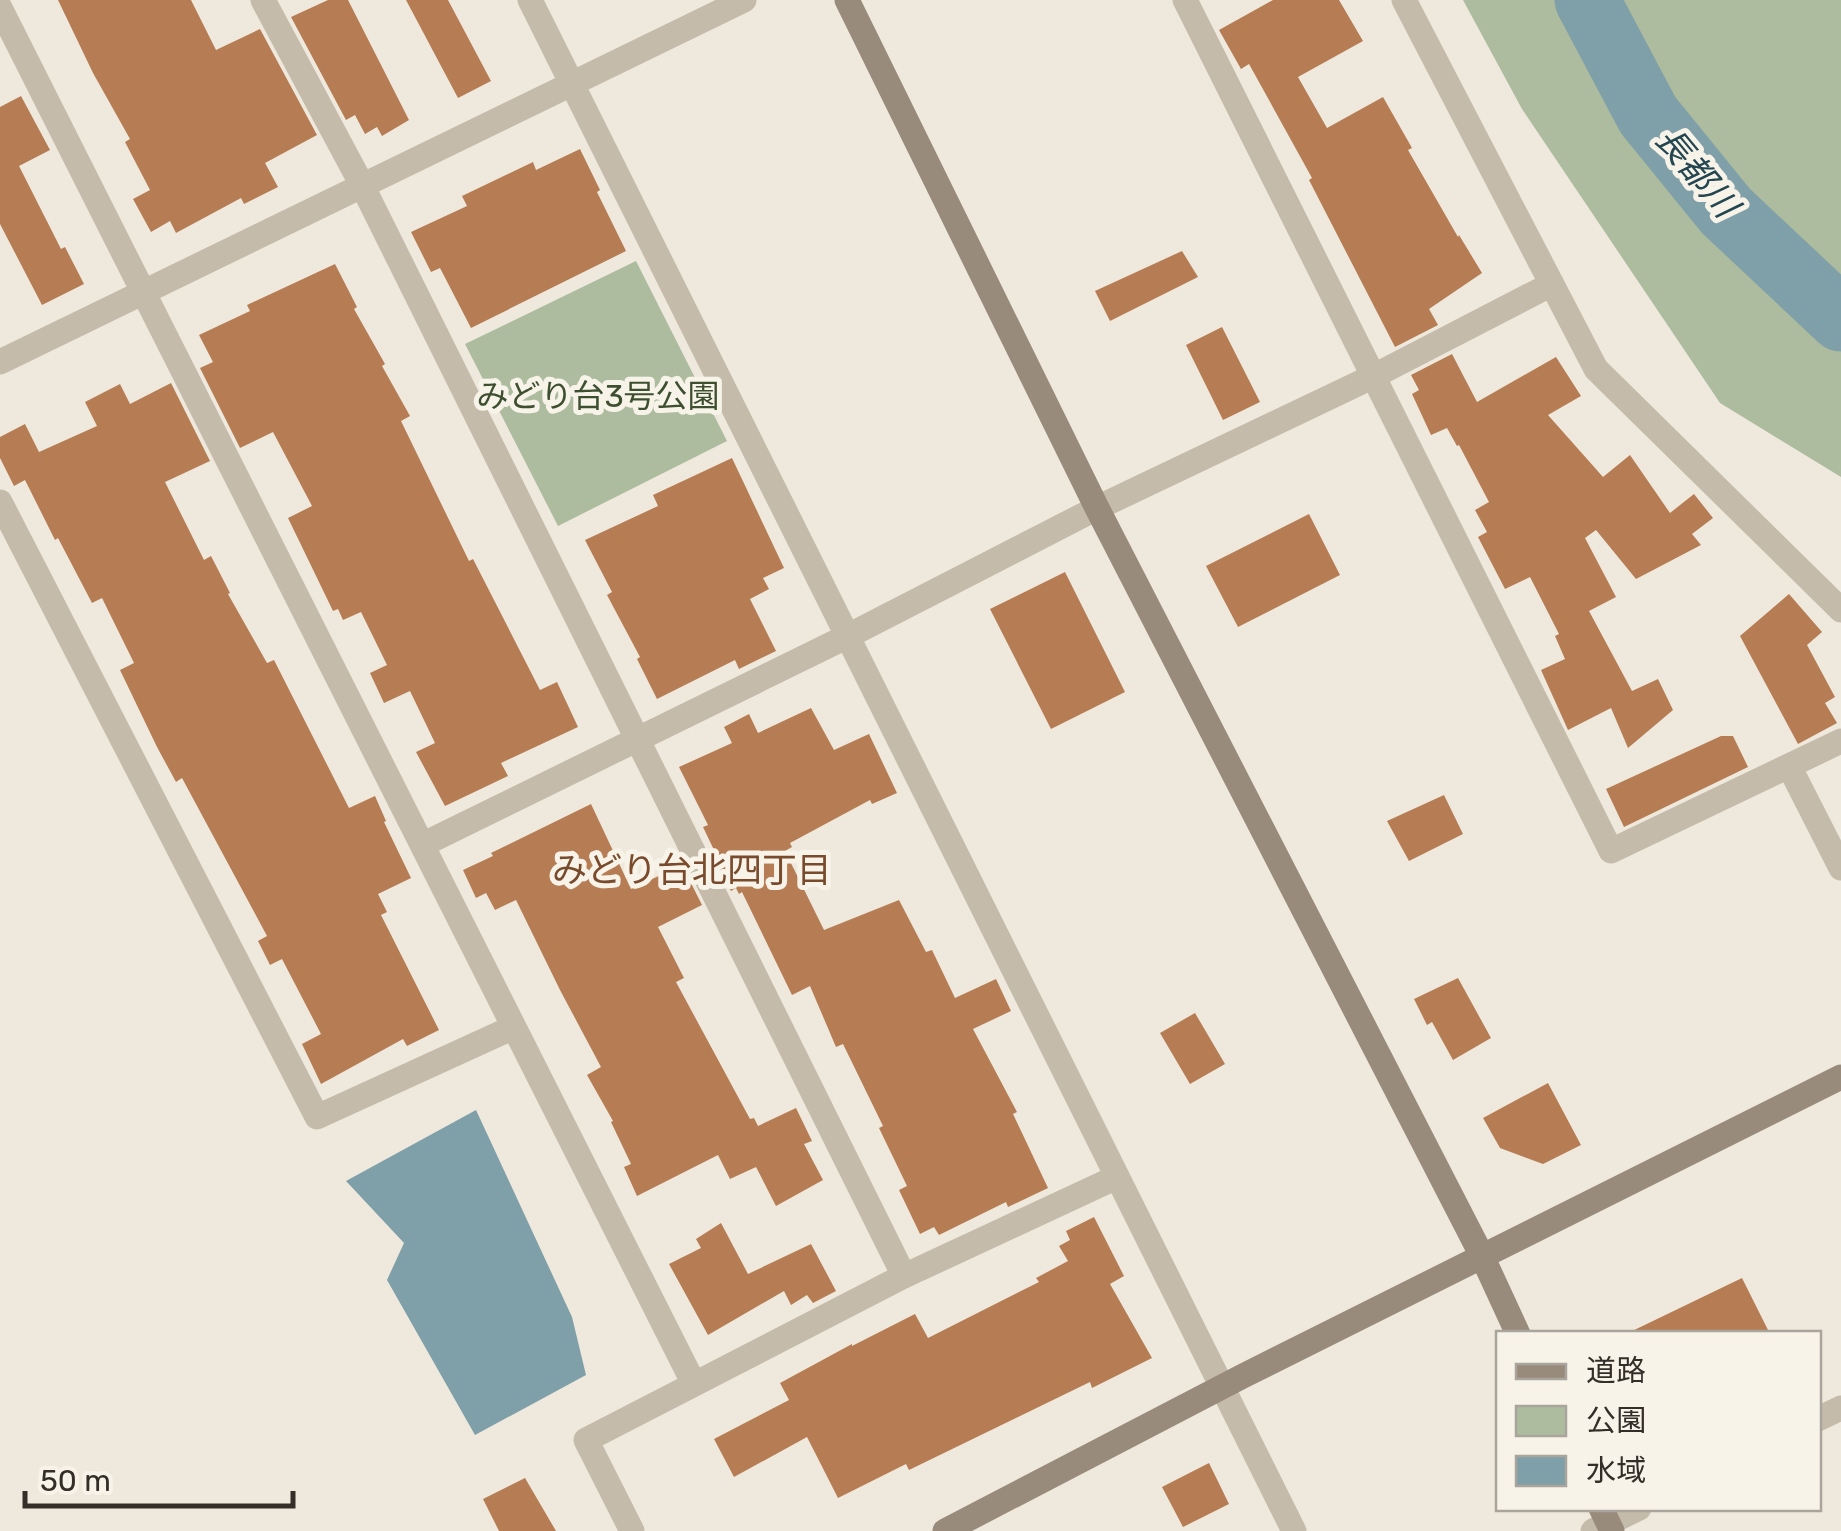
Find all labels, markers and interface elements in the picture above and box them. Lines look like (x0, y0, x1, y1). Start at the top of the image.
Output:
water label: 長都川 (1647, 118, 1749, 229)
park label: みどり台3号公園 (476, 377, 720, 415)
district label: みどり台北四丁目 (552, 849, 832, 891)
legend (1496, 1331, 1821, 1511)
text: 道路 (1586, 1353, 1646, 1389)
text: 公園 (1586, 1403, 1646, 1439)
scale bar (25, 1446, 292, 1508)
text: 水域 (1586, 1453, 1646, 1489)
text: 50 m (40, 1463, 111, 1499)

